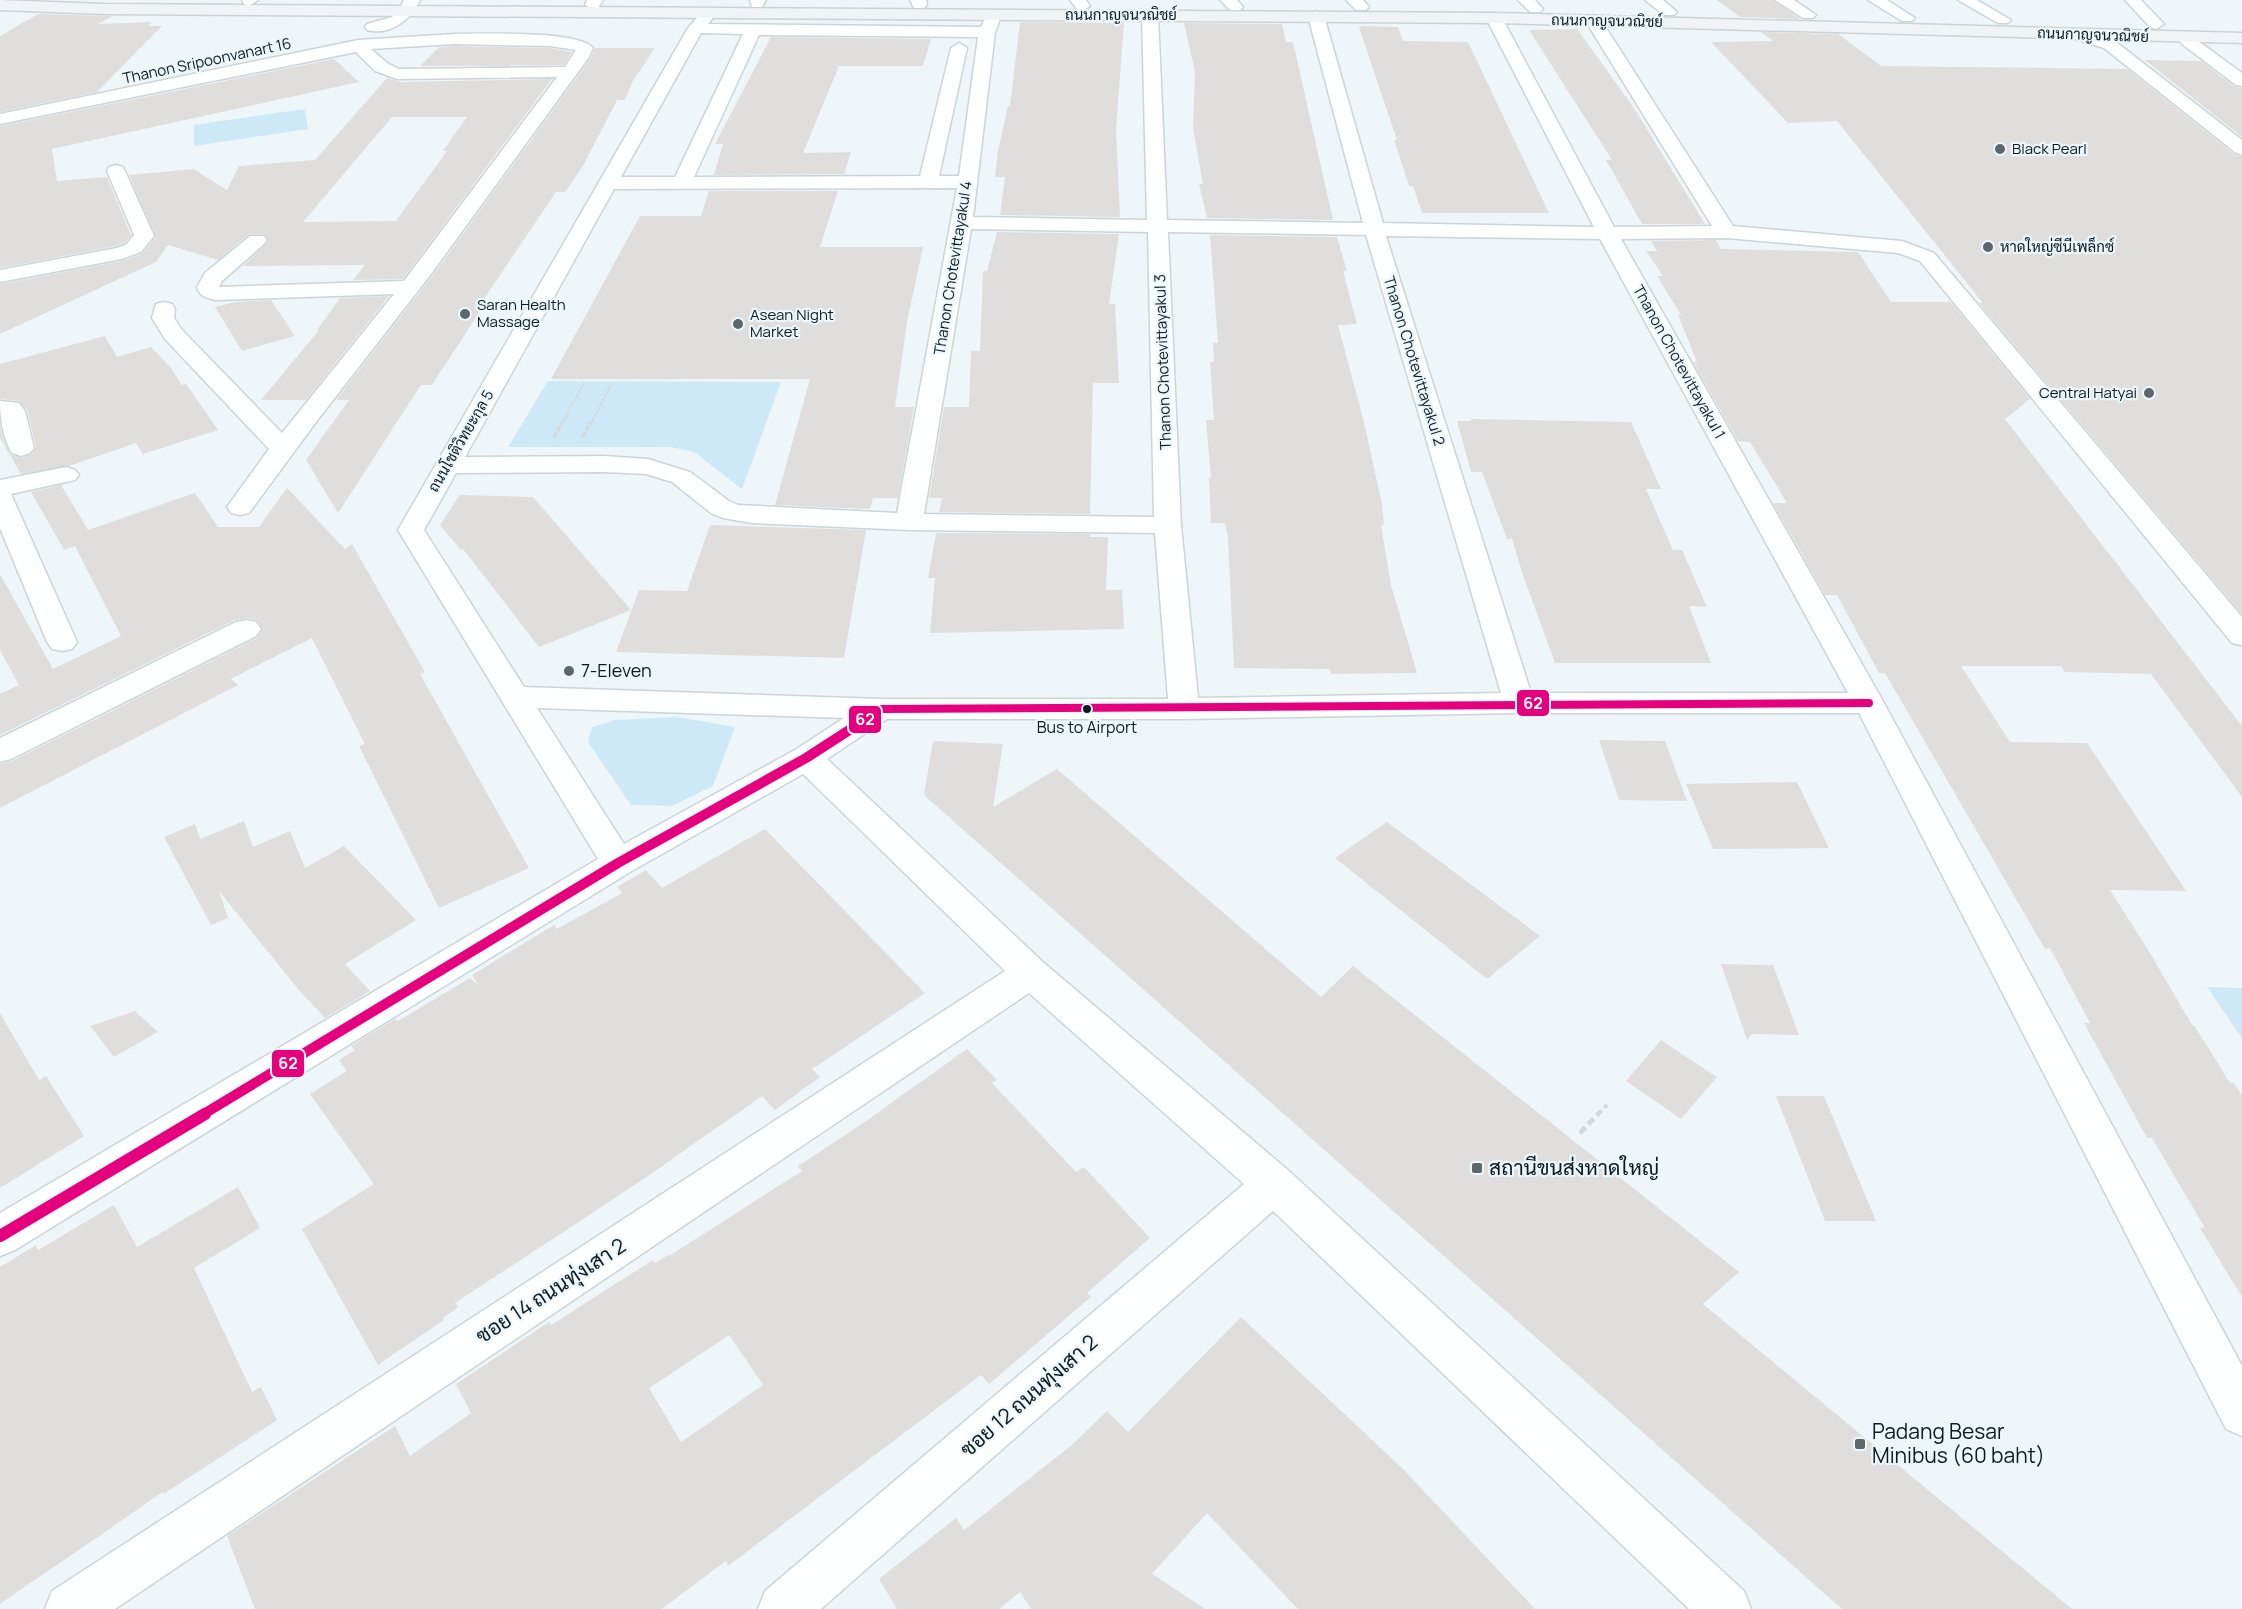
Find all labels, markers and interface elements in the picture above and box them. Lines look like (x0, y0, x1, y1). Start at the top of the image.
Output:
street label: ถนนกาญจนวณิชย์ (1065, 4, 1177, 25)
street label: ถนนกาญจนวณิชย์ (1551, 9, 1663, 32)
street label: ถนนกาญจนวณิชย์ (2037, 22, 2149, 47)
street label: Thanon Sripoonvanart 16 (121, 32, 293, 89)
place label: Black Pearl (2012, 138, 2087, 159)
marker: Black Pearl (1993, 142, 2007, 156)
street label: Thanon Chotevittayakul 4 (928, 179, 977, 357)
place label: หาดใหญ่ซีนีเพล็กซ์ (2000, 236, 2114, 257)
marker: หาดใหญ่ซีนีเพล็กซ์ (1981, 240, 1995, 254)
street label: Thanon Chotevittayakul 3 (1149, 274, 1176, 450)
street label: Thanon Chotevittayakul 2 (1379, 274, 1450, 448)
street label: Thanon Chotevittayakul 1 (1628, 281, 1731, 443)
place label: Saran Health Massage (477, 294, 566, 332)
place label: Asean Night Market (750, 304, 834, 342)
marker: Saran Health Massage (458, 307, 472, 321)
marker: Asean Night Market (731, 317, 745, 331)
place label: Central Hatyai (2039, 382, 2137, 403)
street label: ถนนโชติวิทยะกุล 5 (423, 386, 499, 496)
marker: Central Hatyai (2142, 386, 2156, 400)
place label: 7-Eleven (581, 658, 652, 682)
marker: 7-Eleven (562, 664, 576, 678)
line badge: 62 (1516, 689, 1550, 717)
text: 62 (1523, 692, 1543, 714)
marker: Bus to Airport (1081, 703, 1093, 715)
line badge: 62 (848, 705, 882, 734)
text: 62 (855, 708, 875, 730)
place label: Bus to Airport (1037, 716, 1137, 738)
line badge: 62 (271, 1049, 305, 1078)
text: 62 (278, 1052, 298, 1074)
place label: สถานีขนส่งหาดใหญ่ (1489, 1153, 1659, 1181)
marker: สถานีขนส่งหาดใหญ่ (1470, 1161, 1484, 1175)
street label: ซอย 14 ถนนทุ่งเสา 2 (470, 1231, 631, 1350)
street label: ซอย 12 ถนนทุ่งเสา 2 (954, 1328, 1104, 1463)
place label: Padang Besar Minibus (60 baht) (1872, 1417, 2045, 1469)
marker: Padang Besar Minibus (60 baht) (1853, 1437, 1867, 1451)

